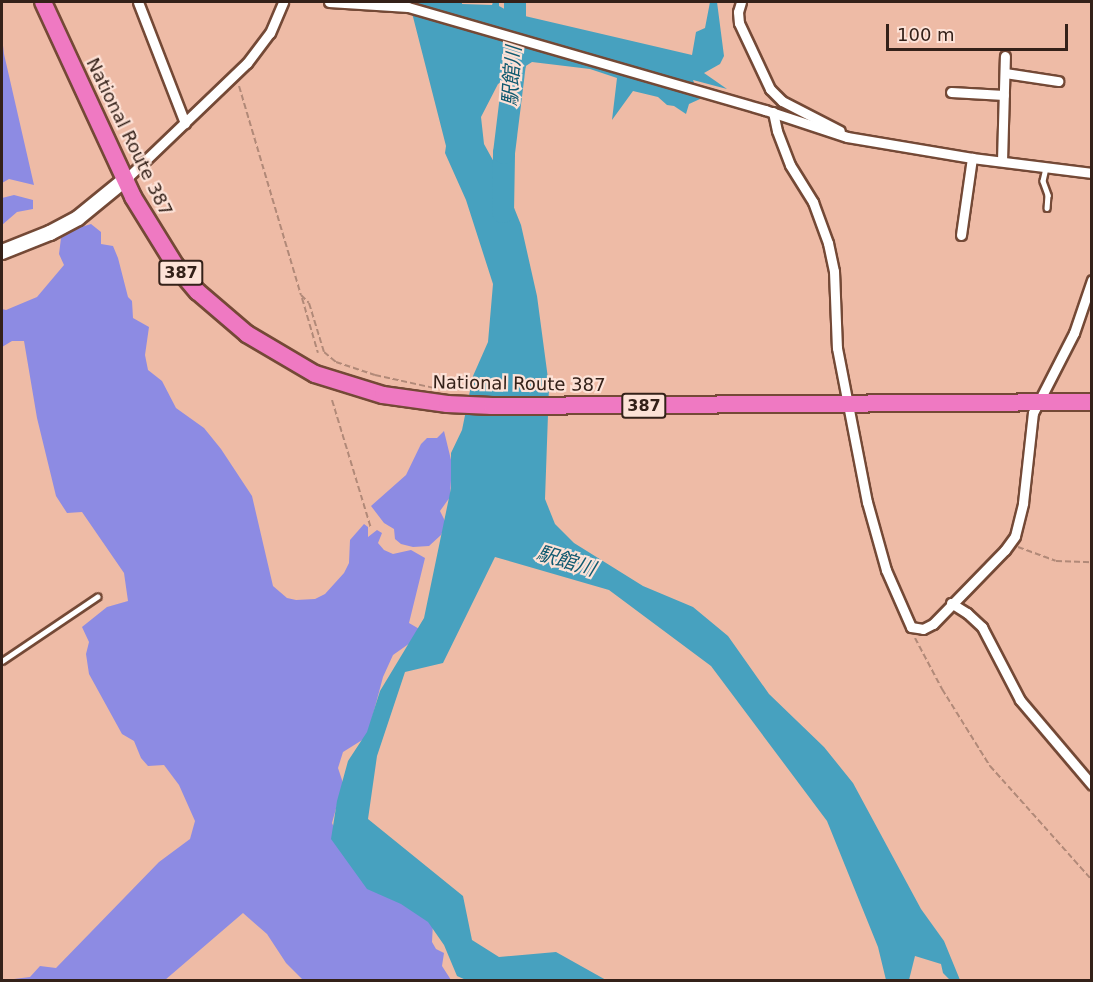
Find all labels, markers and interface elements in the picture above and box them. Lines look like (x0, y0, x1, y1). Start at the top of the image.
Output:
scale bar (889, 12, 1070, 50)
text: 100 m (897, 24, 955, 45)
water label: 駅館川 (498, 45, 526, 107)
street label: National Route 387 (81, 54, 177, 220)
road number: 387 (157, 260, 205, 286)
street label: National Route 387 (432, 372, 606, 396)
road number: 387 (620, 393, 668, 419)
water label: 駅館川 (534, 541, 598, 581)

